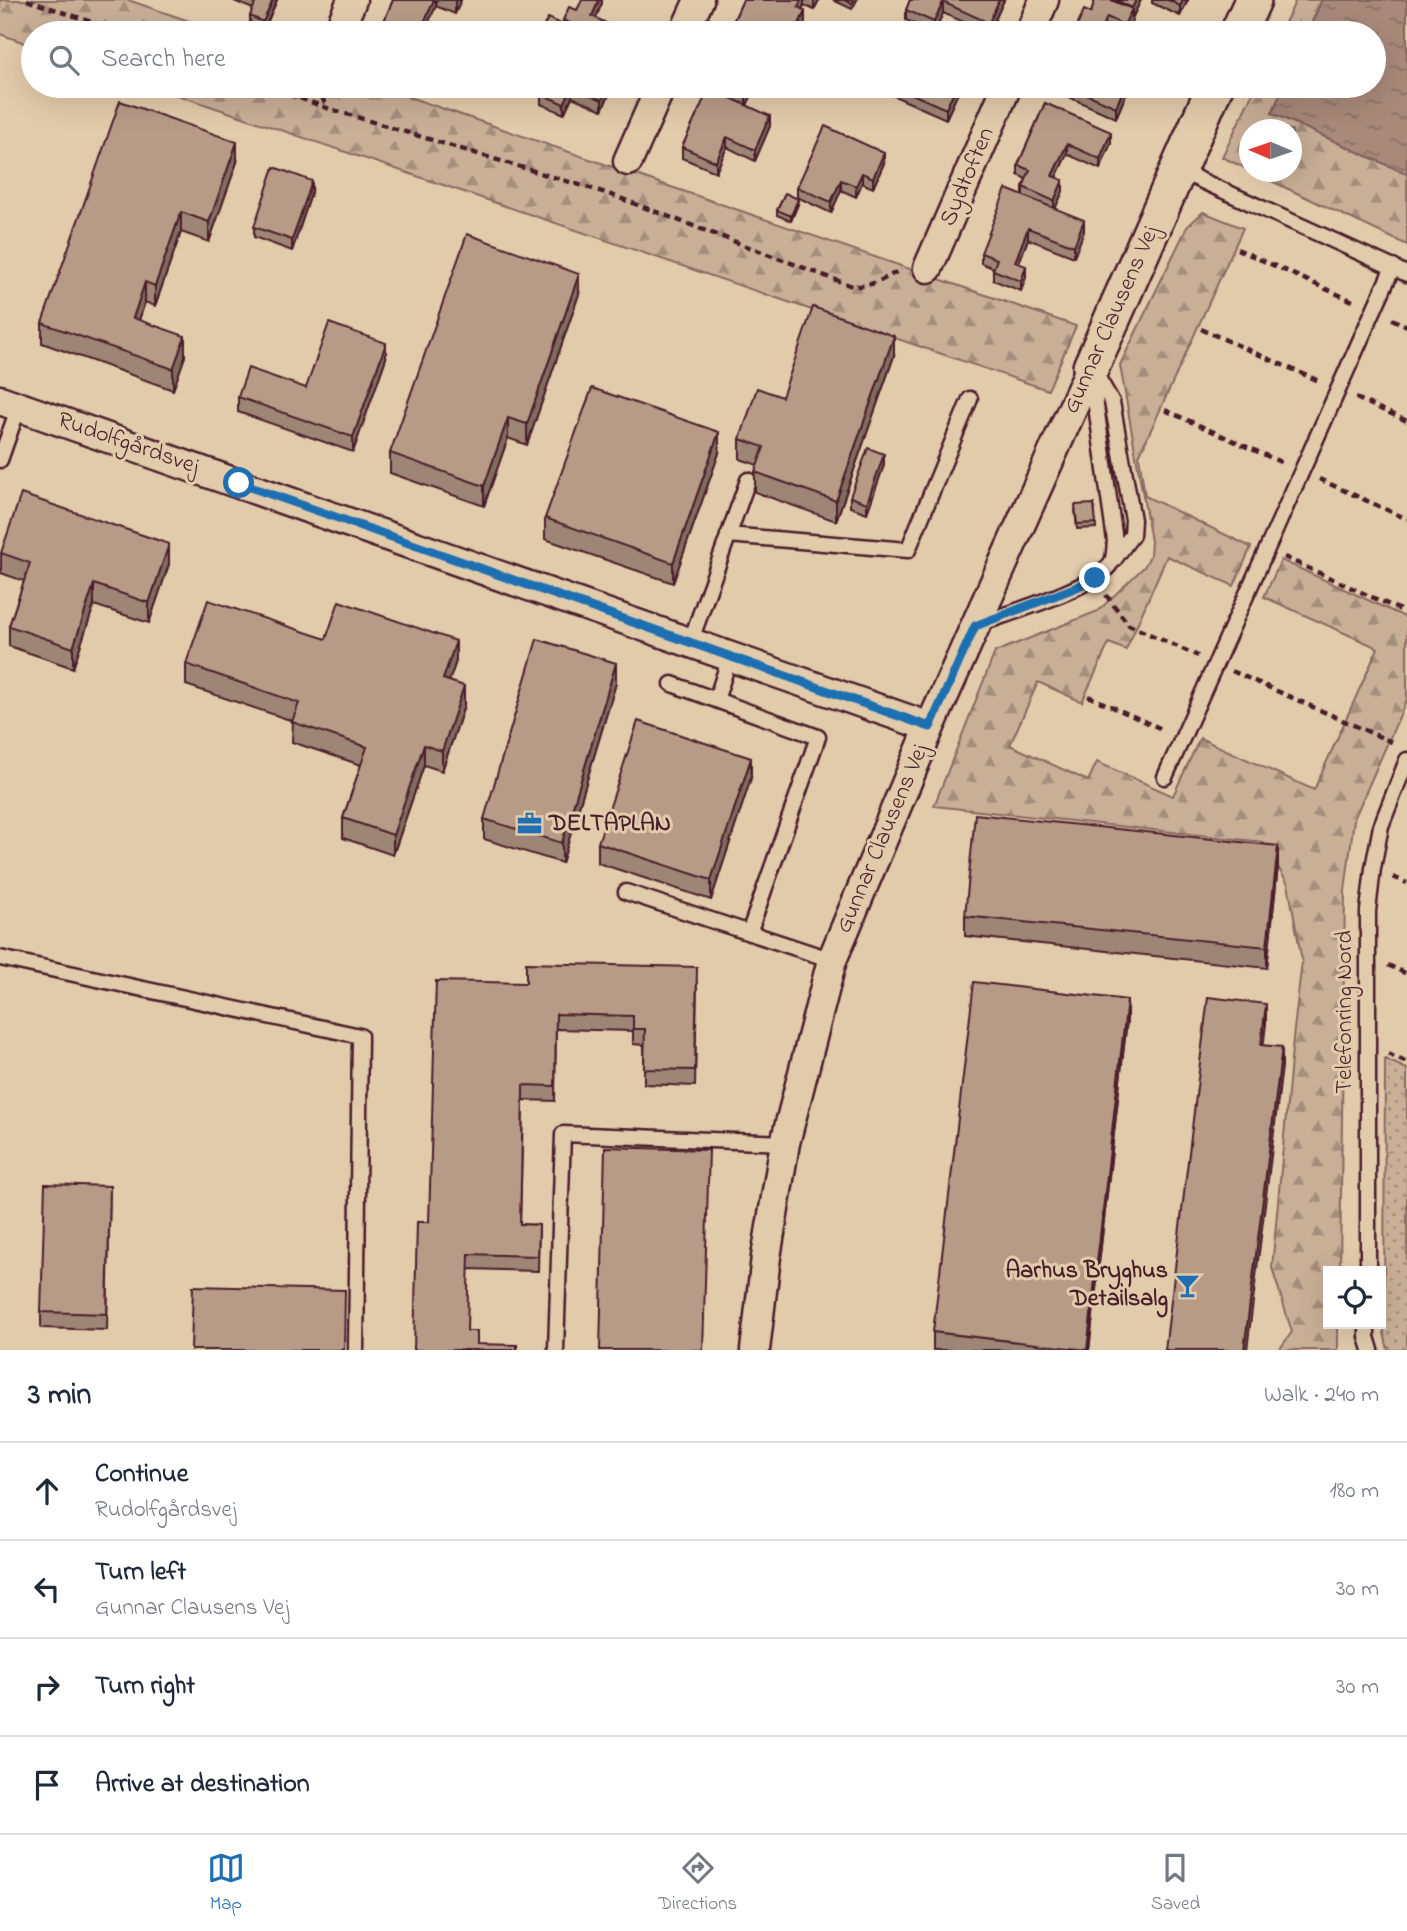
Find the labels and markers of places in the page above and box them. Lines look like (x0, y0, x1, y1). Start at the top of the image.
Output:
place label: DELTAPLAN (548, 807, 671, 842)
office icon: DELTAPLAN (515, 810, 543, 838)
place label: Aarhus Bryghus Detailsalg (1005, 1254, 1168, 1318)
bar icon: Aarhus Bryghus Detailsalg (1174, 1271, 1202, 1299)

